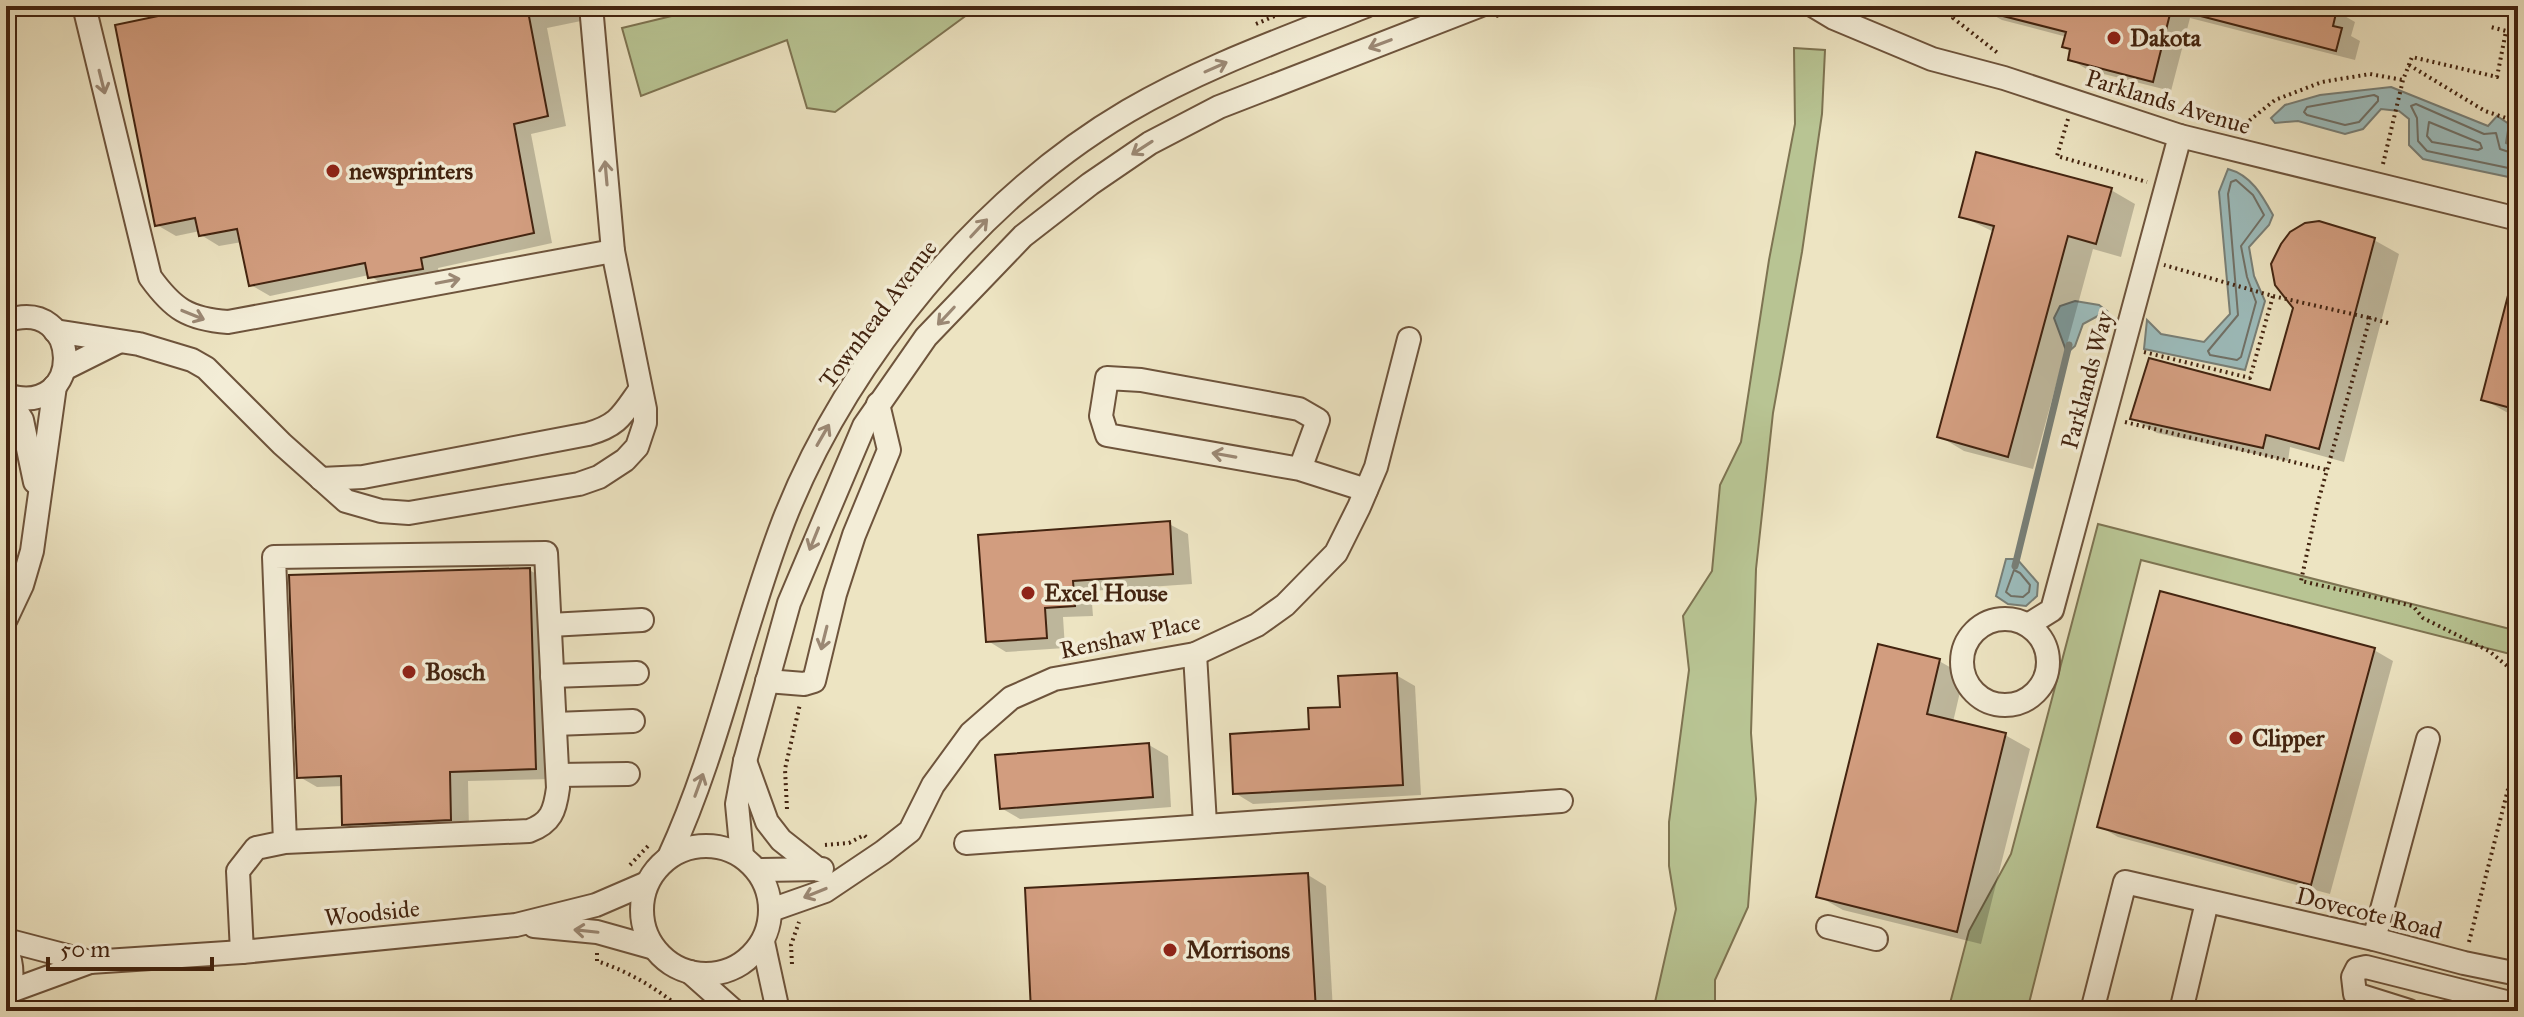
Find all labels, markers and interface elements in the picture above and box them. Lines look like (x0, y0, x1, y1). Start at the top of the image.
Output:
place label: Dakota (2130, 23, 2202, 53)
marker: Dakota (2105, 29, 2123, 47)
one-way arrow (1368, 38, 1393, 52)
one-way arrow (1204, 59, 1228, 74)
street label: Parklands Avenue (2082, 63, 2254, 141)
one-way arrow (96, 68, 111, 94)
one-way arrow (1132, 140, 1154, 156)
place label: newsprinters (349, 156, 473, 186)
one-way arrow (599, 160, 614, 187)
marker: newsprinters (324, 162, 342, 180)
one-way arrow (969, 218, 987, 238)
street label: Townhead Avenue (812, 234, 944, 394)
one-way arrow (435, 273, 460, 288)
one-way arrow (937, 306, 955, 326)
street label: Parklands Way (2054, 307, 2120, 452)
one-way arrow (180, 309, 205, 323)
one-way arrow (816, 424, 832, 447)
one-way arrow (1211, 447, 1237, 462)
one-way arrow (806, 526, 820, 550)
place label: Excel House (1044, 578, 1168, 608)
marker: Excel House (1019, 584, 1037, 602)
street label: Renshaw Place (1057, 606, 1203, 666)
one-way arrow (816, 624, 831, 650)
place label: Bosch (425, 657, 486, 687)
marker: Bosch (400, 663, 418, 681)
place label: Clipper (2252, 723, 2325, 753)
marker: Clipper (2227, 729, 2245, 747)
one-way arrow (693, 773, 708, 798)
street label: Dovecote Road (2293, 880, 2445, 946)
one-way arrow (803, 887, 828, 902)
street label: Woodside (323, 893, 421, 933)
scale bar (48, 921, 212, 971)
one-way arrow (573, 924, 600, 939)
text: 50 m (60, 934, 110, 964)
place label: Morrisons (1186, 935, 1290, 965)
marker: Morrisons (1161, 941, 1179, 959)

